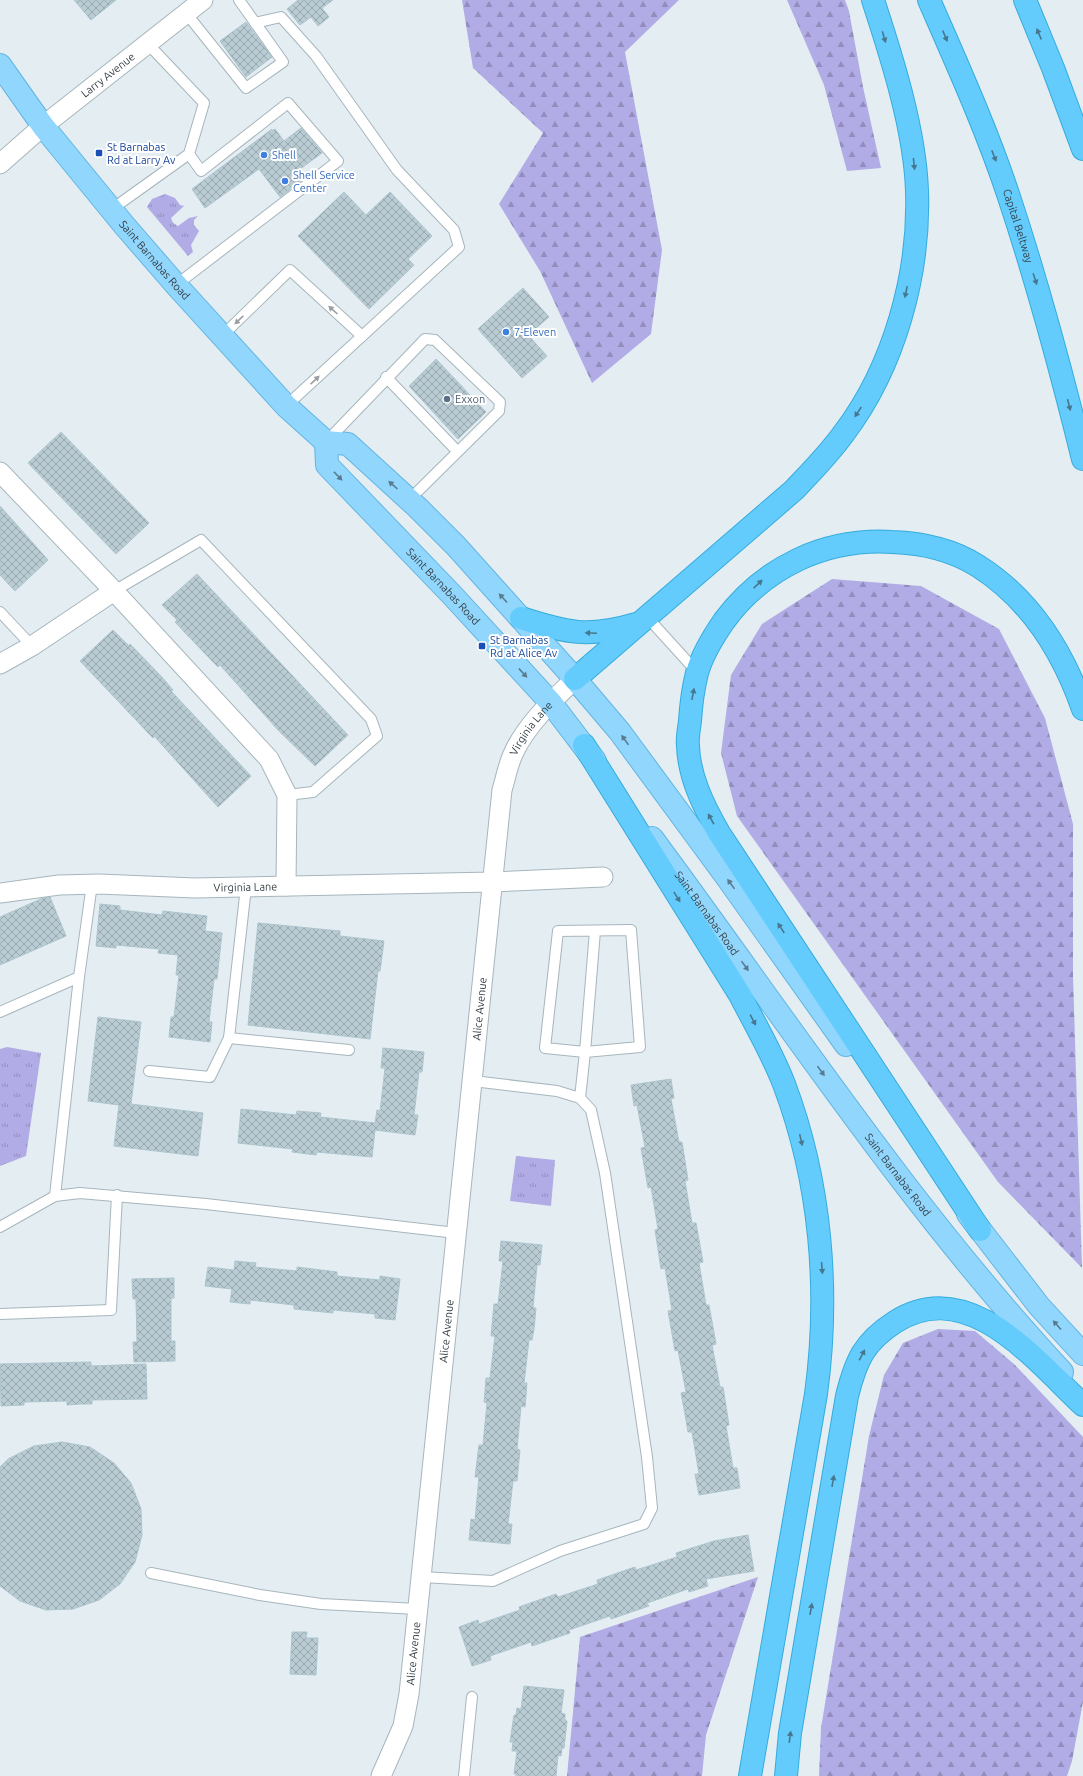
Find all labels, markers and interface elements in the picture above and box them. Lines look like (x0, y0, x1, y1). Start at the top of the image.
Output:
one-way arrow (1036, 28, 1042, 39)
one-way arrow (942, 30, 948, 41)
one-way arrow (881, 32, 887, 44)
street label: Larry Avenue (79, 50, 137, 100)
place label: St Barnabas Rd at Larry Av (107, 141, 176, 166)
marker: St Barnabas Rd at Larry Av (94, 148, 104, 158)
place label: Shell (272, 149, 296, 161)
marker: Shell (259, 150, 269, 160)
one-way arrow (991, 151, 997, 163)
one-way arrow (911, 158, 918, 170)
place label: Shell Service Center (293, 169, 355, 194)
marker: Shell Service Center (280, 176, 290, 186)
street label: Capital Beltway (1001, 187, 1036, 265)
street label: Saint Barnabas Road (117, 218, 192, 302)
one-way arrow (1032, 274, 1038, 286)
one-way arrow (902, 286, 908, 299)
one-way arrow (328, 305, 339, 314)
one-way arrow (234, 315, 244, 325)
place label: 7-Eleven (514, 326, 556, 338)
marker: 7-Eleven (501, 327, 511, 337)
one-way arrow (310, 375, 320, 384)
place label: Exxon (455, 393, 485, 405)
marker: Exxon (442, 394, 452, 404)
one-way arrow (1067, 399, 1073, 411)
one-way arrow (854, 407, 861, 418)
one-way arrow (333, 471, 343, 481)
one-way arrow (387, 480, 398, 489)
street label: Saint Barnabas Road (404, 546, 482, 627)
one-way arrow (753, 579, 763, 589)
one-way arrow (498, 593, 508, 603)
one-way arrow (584, 630, 597, 636)
place label: St Barnabas Rd at Alice Av (490, 634, 558, 659)
marker: St Barnabas Rd at Alice Av (477, 641, 487, 651)
one-way arrow (518, 668, 528, 678)
one-way arrow (690, 688, 696, 700)
street label: Virginia Lane (507, 699, 555, 757)
one-way arrow (621, 734, 629, 745)
one-way arrow (707, 813, 714, 825)
street label: Saint Barnabas Road (672, 869, 741, 958)
one-way arrow (727, 878, 735, 889)
street label: Virginia Lane (213, 880, 277, 894)
one-way arrow (674, 891, 681, 903)
one-way arrow (777, 923, 785, 934)
one-way arrow (741, 961, 749, 971)
street label: Alice Avenue (470, 977, 489, 1041)
one-way arrow (750, 1014, 756, 1026)
one-way arrow (817, 1066, 825, 1077)
street label: Saint Barnabas Road (863, 1131, 933, 1218)
one-way arrow (799, 1134, 805, 1146)
one-way arrow (819, 1262, 825, 1275)
street label: Alice Avenue (437, 1299, 456, 1363)
one-way arrow (1052, 1320, 1061, 1330)
one-way arrow (858, 1349, 865, 1361)
one-way arrow (830, 1475, 836, 1487)
one-way arrow (808, 1603, 814, 1615)
street label: Alice Avenue (404, 1621, 422, 1686)
one-way arrow (787, 1731, 793, 1743)

